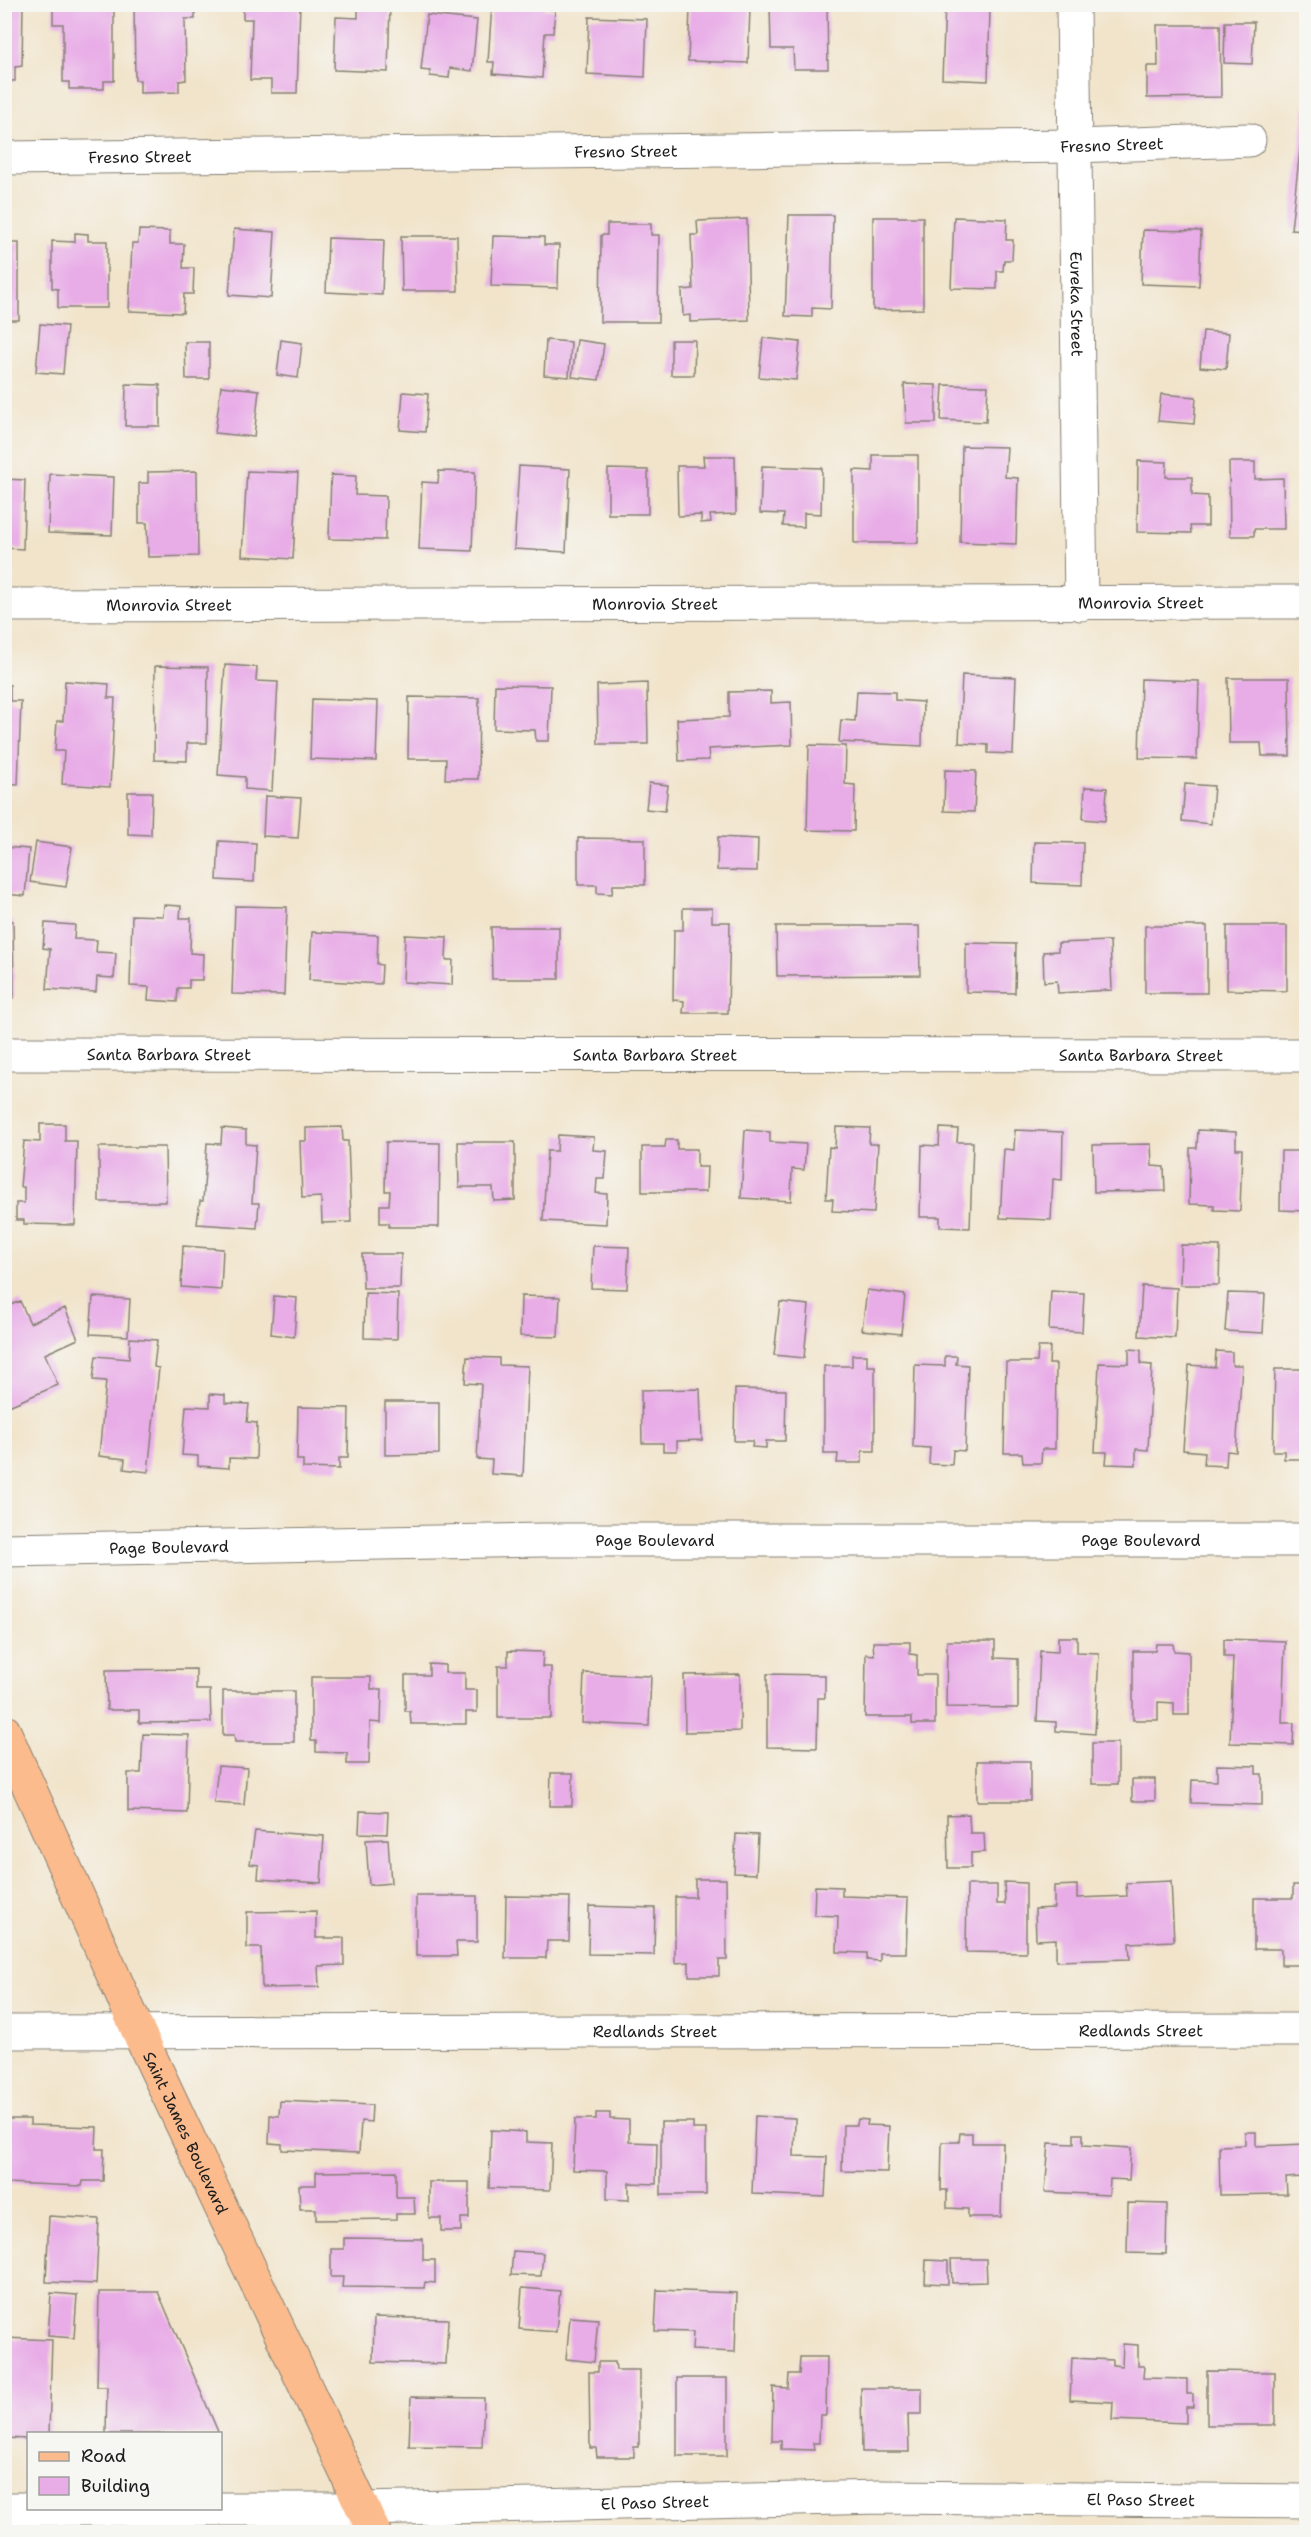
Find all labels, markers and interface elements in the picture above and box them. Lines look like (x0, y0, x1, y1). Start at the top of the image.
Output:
street label: Fresno Street (1060, 132, 1164, 157)
street label: Fresno Street (574, 140, 678, 162)
street label: Fresno Street (88, 145, 192, 168)
street label: Eureka Street (1066, 251, 1088, 357)
street label: Monrovia Street (1078, 592, 1204, 613)
street label: Monrovia Street (592, 593, 718, 614)
street label: Monrovia Street (106, 594, 232, 615)
street label: Santa Barbara Street (87, 1044, 251, 1065)
street label: Santa Barbara Street (573, 1044, 737, 1065)
street label: Santa Barbara Street (1059, 1044, 1223, 1065)
street label: Page Boulevard (595, 1530, 715, 1551)
street label: Page Boulevard (1081, 1530, 1201, 1551)
street label: Page Boulevard (109, 1535, 229, 1559)
street label: Redlands Street (593, 2020, 717, 2042)
street label: Redlands Street (1079, 2020, 1203, 2041)
street label: Saint James Boulevard (139, 2048, 233, 2217)
legend (27, 2432, 222, 2510)
text: Road (81, 2444, 126, 2468)
text: Building (81, 2474, 150, 2498)
street label: El Paso Street (1087, 2488, 1195, 2510)
street label: El Paso Street (600, 2490, 709, 2514)

